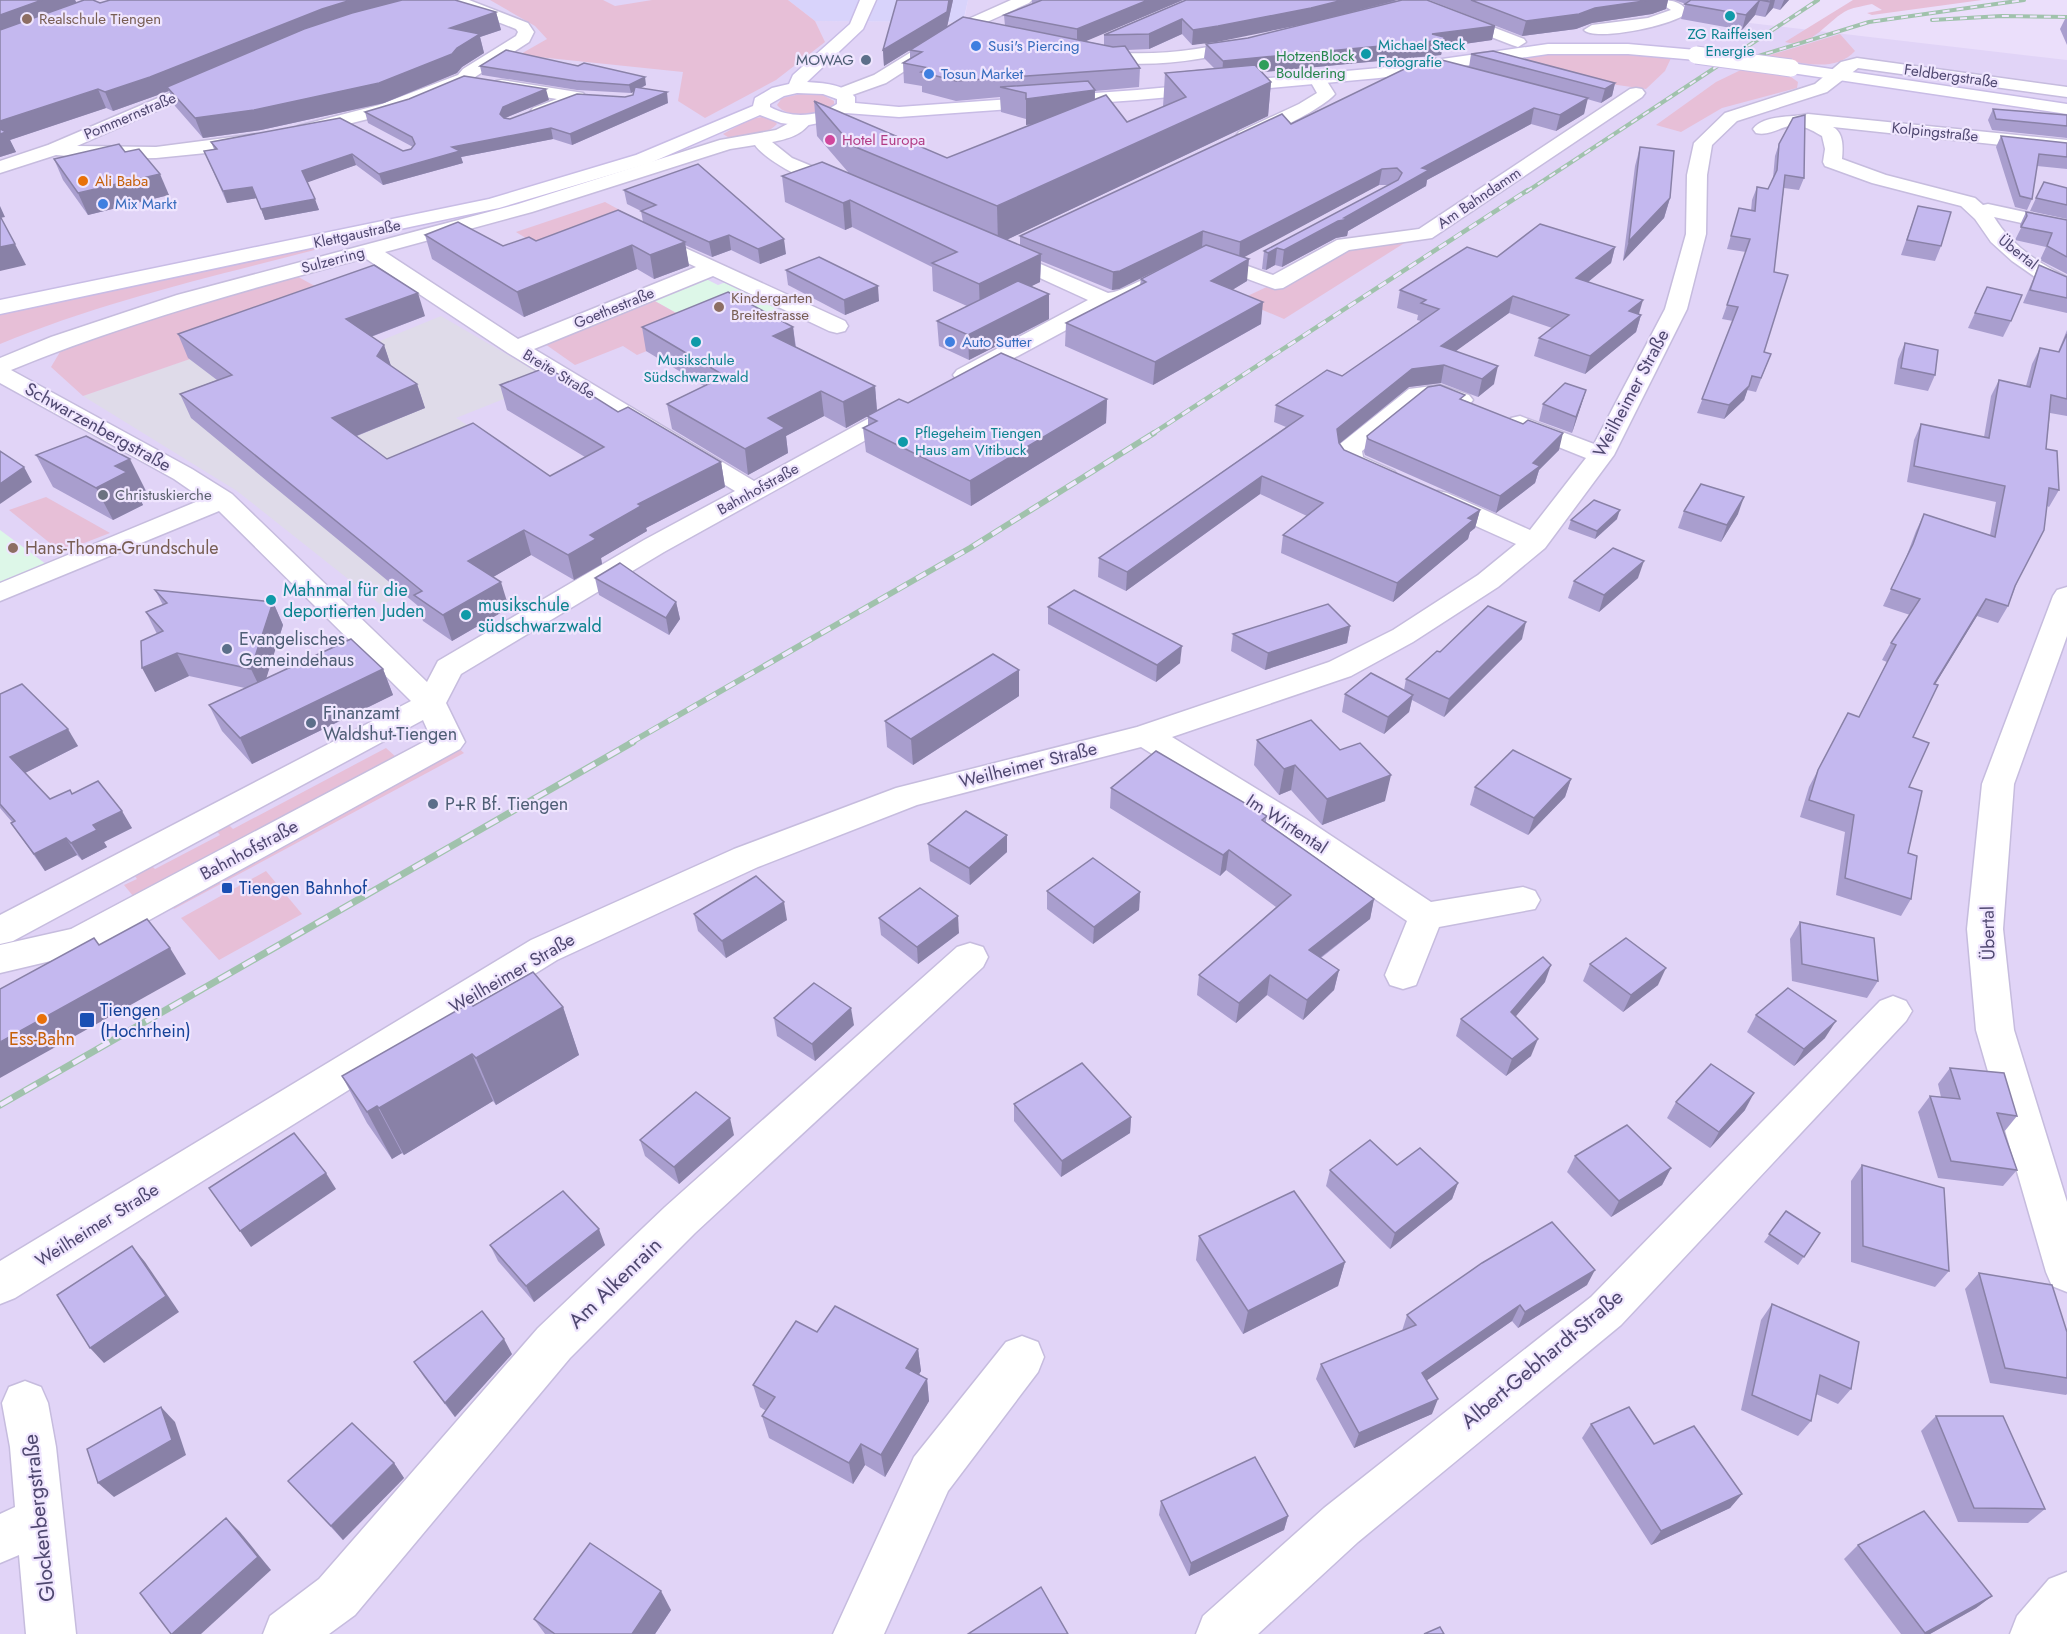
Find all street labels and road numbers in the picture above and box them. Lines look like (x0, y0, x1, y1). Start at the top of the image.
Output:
street label: Feldbergstraße (1903, 59, 2000, 94)
street label: Pommernstraße (80, 87, 180, 145)
street label: Kolpingstraße (1891, 117, 1980, 148)
street label: Am Bahndamm (1433, 162, 1525, 234)
street label: Klettgaustraße (311, 214, 403, 254)
street label: Übertal (1993, 229, 2043, 275)
street label: Sulzerring (299, 241, 367, 279)
street label: Goethestraße (570, 282, 658, 334)
street label: Weilheimer Straße (1586, 325, 1676, 461)
street label: Breite Straße (519, 344, 600, 404)
street label: Schwarzenbergstraße (20, 376, 176, 478)
street label: Bahnhofstraße (713, 457, 803, 520)
street label: Weilheimer Straße (956, 735, 1100, 795)
street label: Im Wirtental (1241, 788, 1333, 860)
street label: Bahnhofstraße (195, 813, 303, 887)
street label: Übertal (1975, 906, 2001, 960)
street label: Weilheimer Straße (444, 926, 580, 1020)
street label: Weilheimer Straße (30, 1177, 164, 1273)
street label: Am Alkenrain (561, 1231, 669, 1335)
street label: Albert-Gebhardt-Straße (1454, 1282, 1630, 1436)
street label: Glockenbergstraße (15, 1432, 63, 1603)

